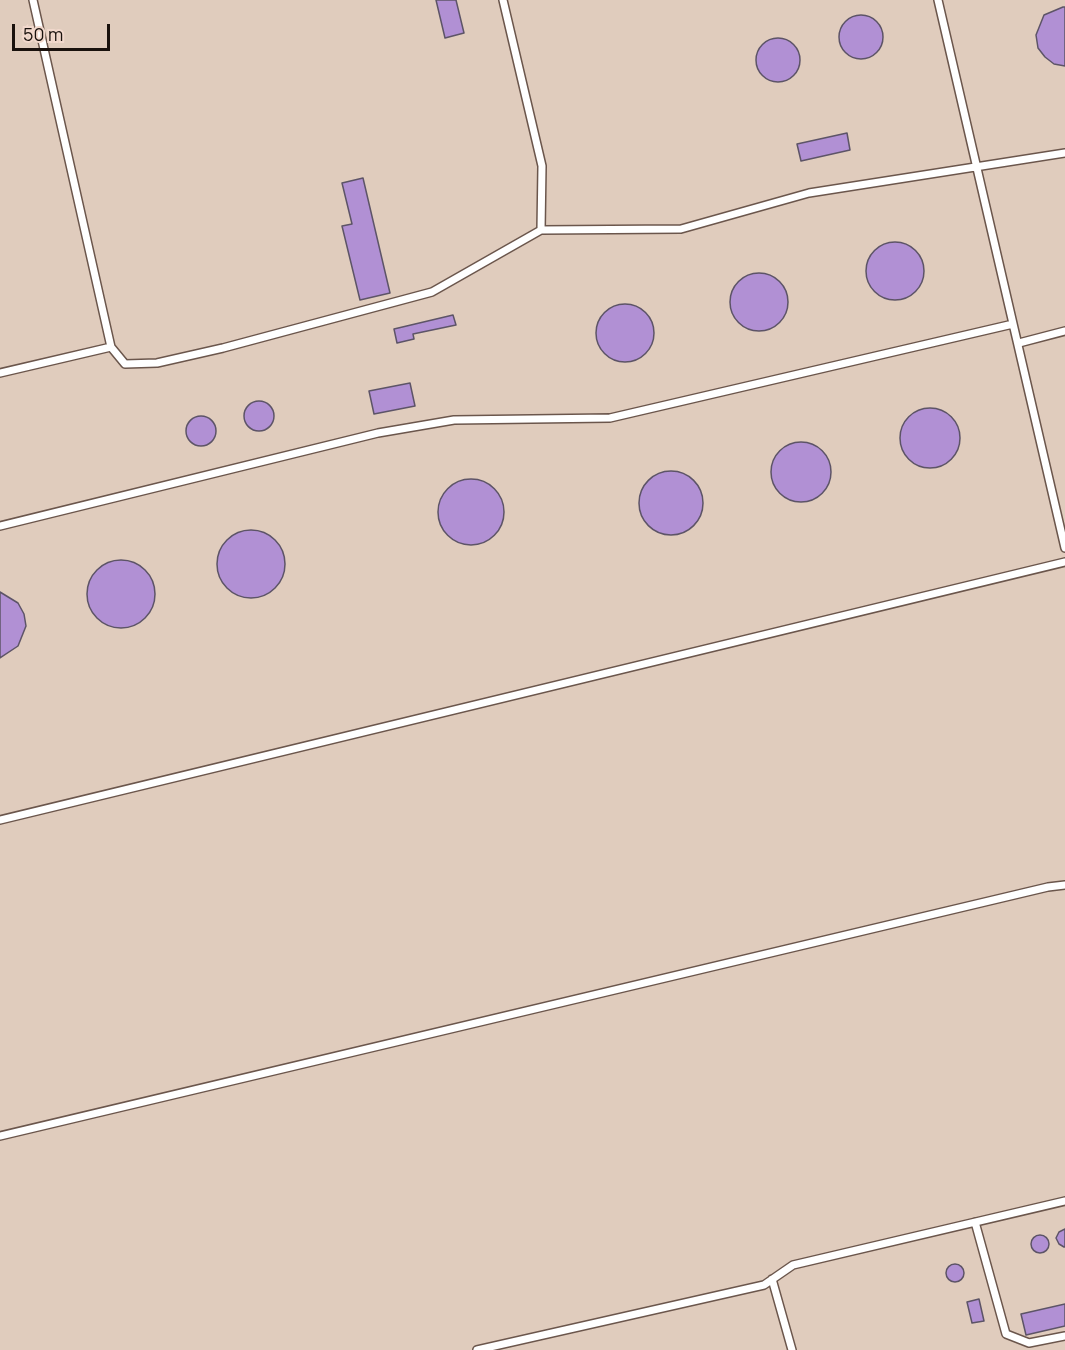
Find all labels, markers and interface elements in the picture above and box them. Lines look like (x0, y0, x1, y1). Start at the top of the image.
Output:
scale bar (15, 12, 112, 50)
text: 50 m (23, 22, 63, 46)

